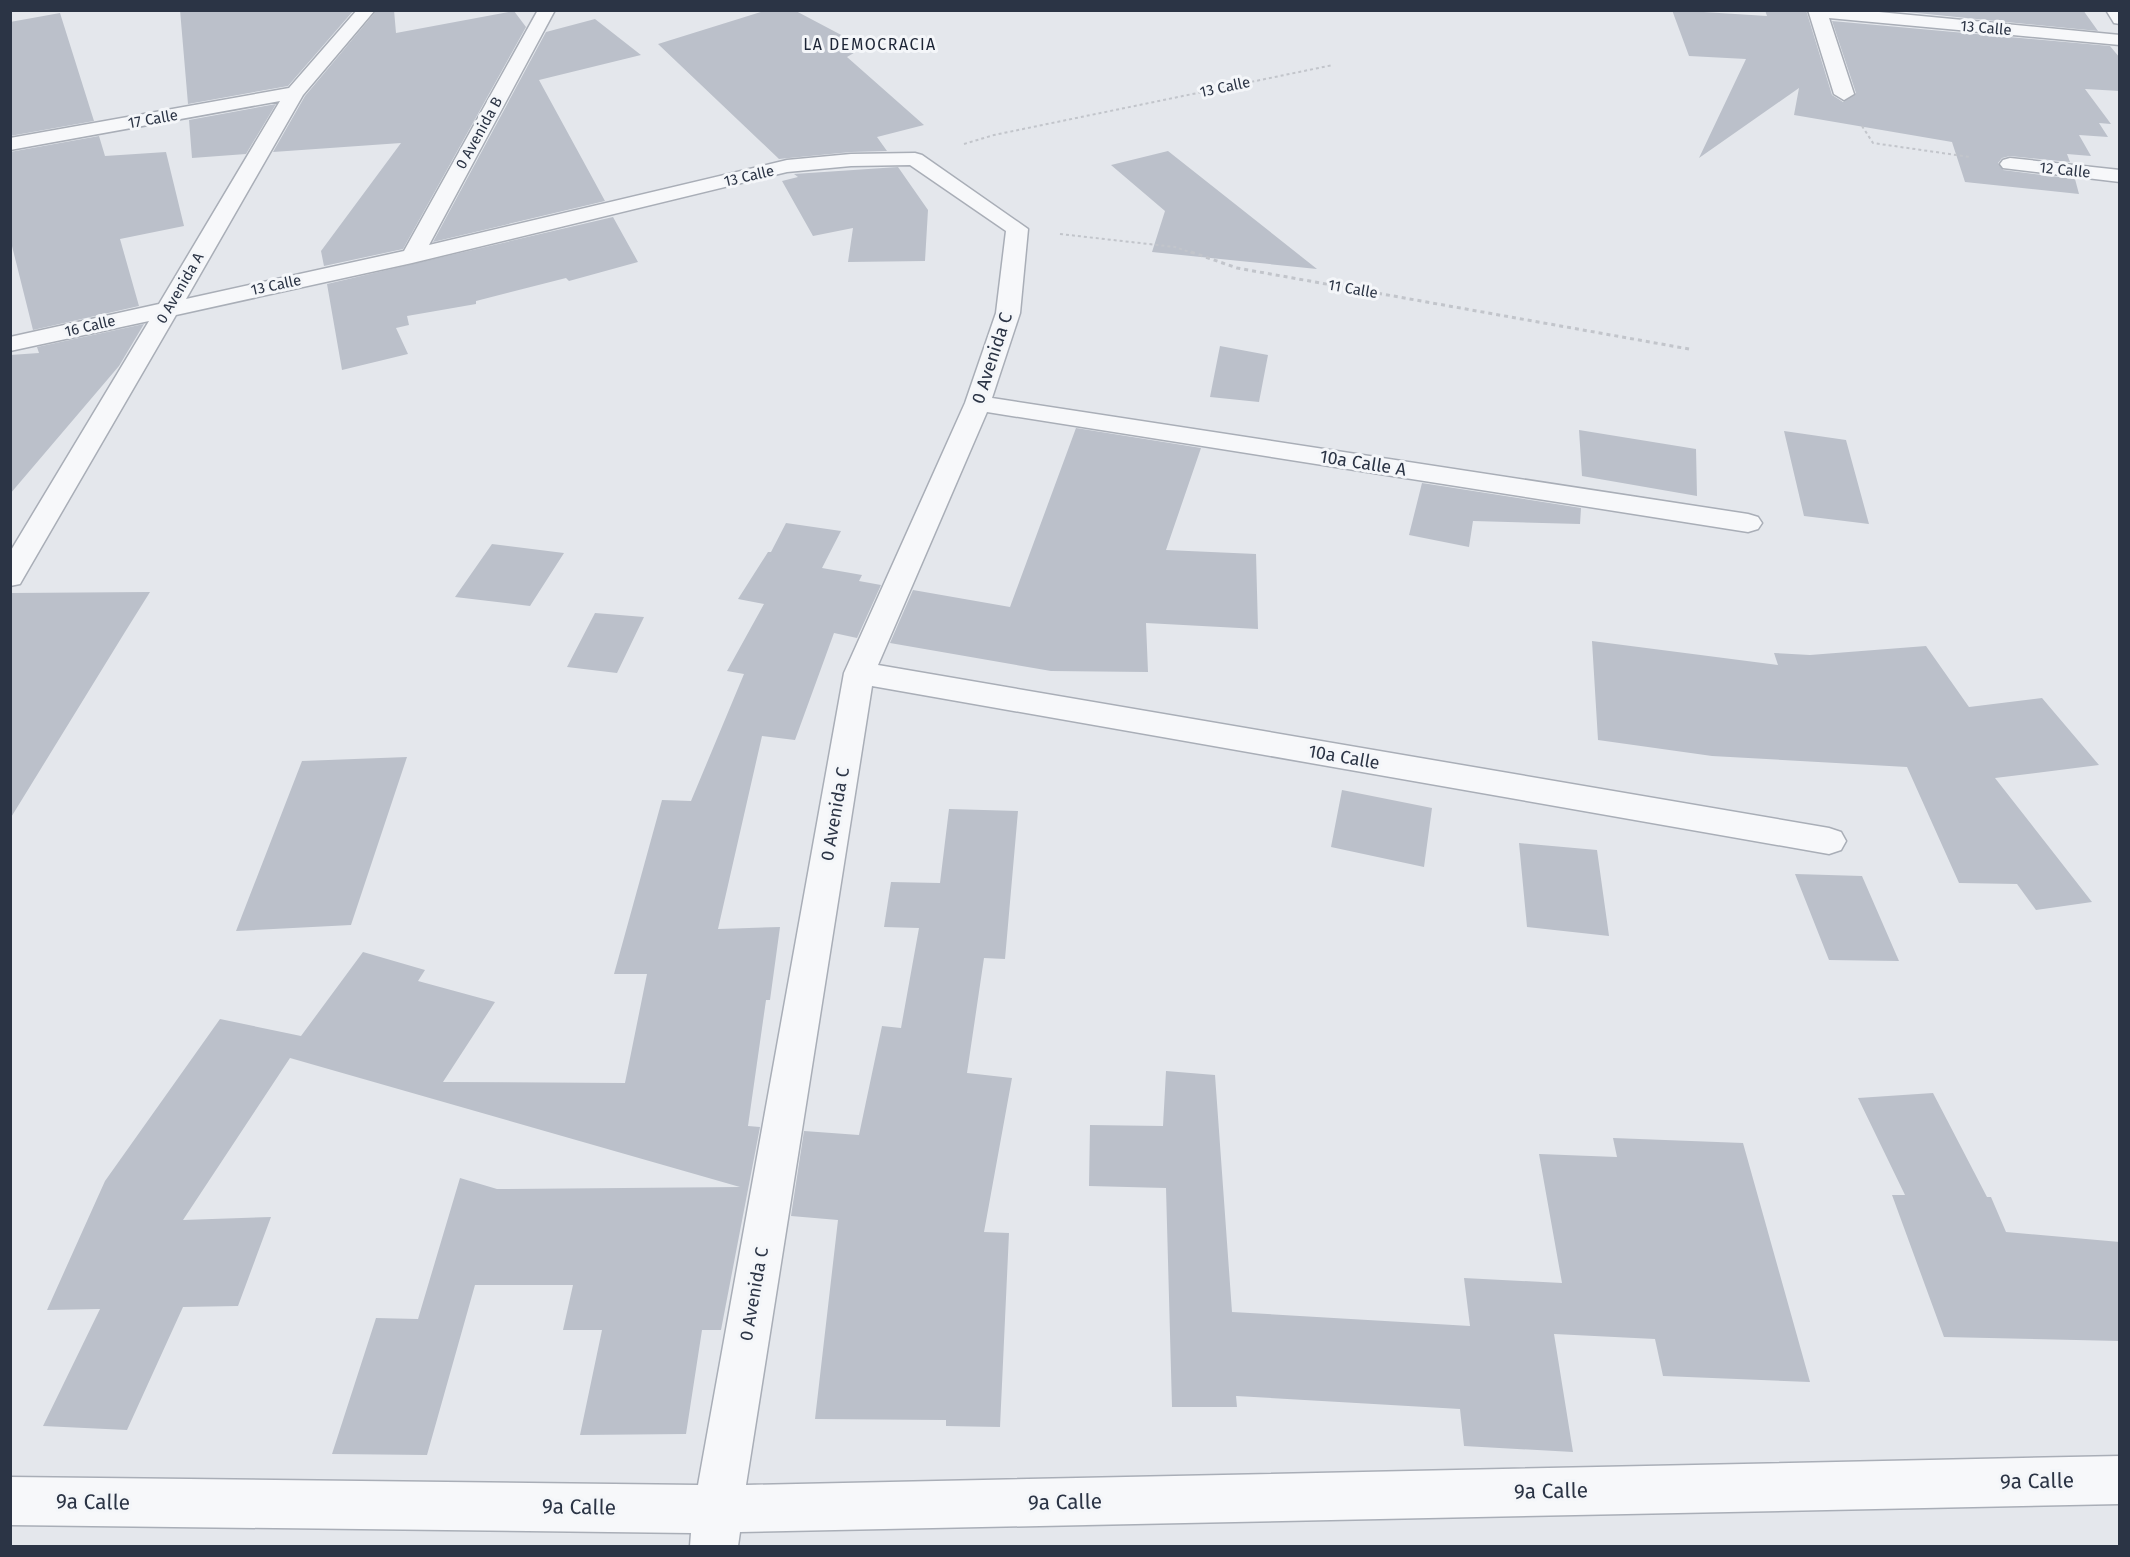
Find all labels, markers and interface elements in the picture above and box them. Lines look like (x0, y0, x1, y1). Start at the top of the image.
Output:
street label: 13 Calle (1960, 17, 2012, 39)
district label: LA DEMOCRACIA (803, 35, 937, 54)
street label: 13 Calle (1198, 73, 1252, 101)
street label: 0 Avenida B (452, 94, 506, 172)
street label: 17 Calle (127, 106, 179, 132)
street label: 12 Calle (2039, 158, 2091, 182)
street label: 13 Calle (722, 161, 776, 191)
street label: 0 Avenida A (152, 249, 208, 327)
street label: 13 Calle (249, 271, 303, 299)
street label: 11 Calle (1327, 276, 1379, 302)
street label: 0 Avenida C (967, 310, 1017, 406)
street label: 16 Calle (63, 311, 117, 341)
street label: 10a Calle A (1318, 445, 1408, 481)
street label: 10a Calle (1307, 740, 1381, 774)
street label: 0 Avenida C (816, 765, 854, 863)
street label: 0 Avenida C (735, 1245, 773, 1343)
street label: 9a Calle (2000, 1467, 2074, 1495)
street label: 9a Calle (1514, 1477, 1588, 1505)
street label: 9a Calle (56, 1488, 130, 1516)
street label: 9a Calle (1028, 1488, 1102, 1516)
street label: 9a Calle (542, 1493, 616, 1521)

